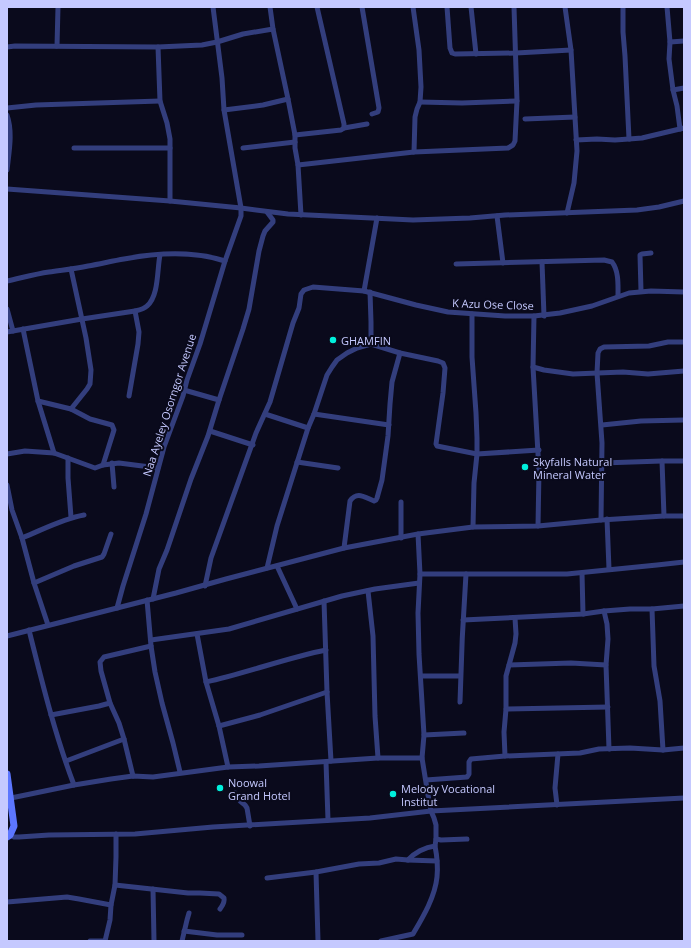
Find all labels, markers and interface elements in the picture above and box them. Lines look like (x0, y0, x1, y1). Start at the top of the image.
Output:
street label: K Azu Ose Close (452, 295, 534, 313)
street label: Naa Ayeley Osorngor Avenue (139, 332, 199, 478)
place label: GHAMFIN (341, 333, 391, 348)
marker: GHAMFIN (328, 335, 338, 345)
place label: Skyfalls Natural Mineral Water (533, 454, 612, 482)
marker: Skyfalls Natural Mineral Water (520, 462, 530, 472)
place label: Noowal Grand Hotel (228, 775, 291, 803)
place label: Melody Vocational Institut (401, 781, 495, 809)
marker: Noowal Grand Hotel (215, 783, 225, 793)
marker: Melody Vocational Institut (388, 789, 398, 799)

